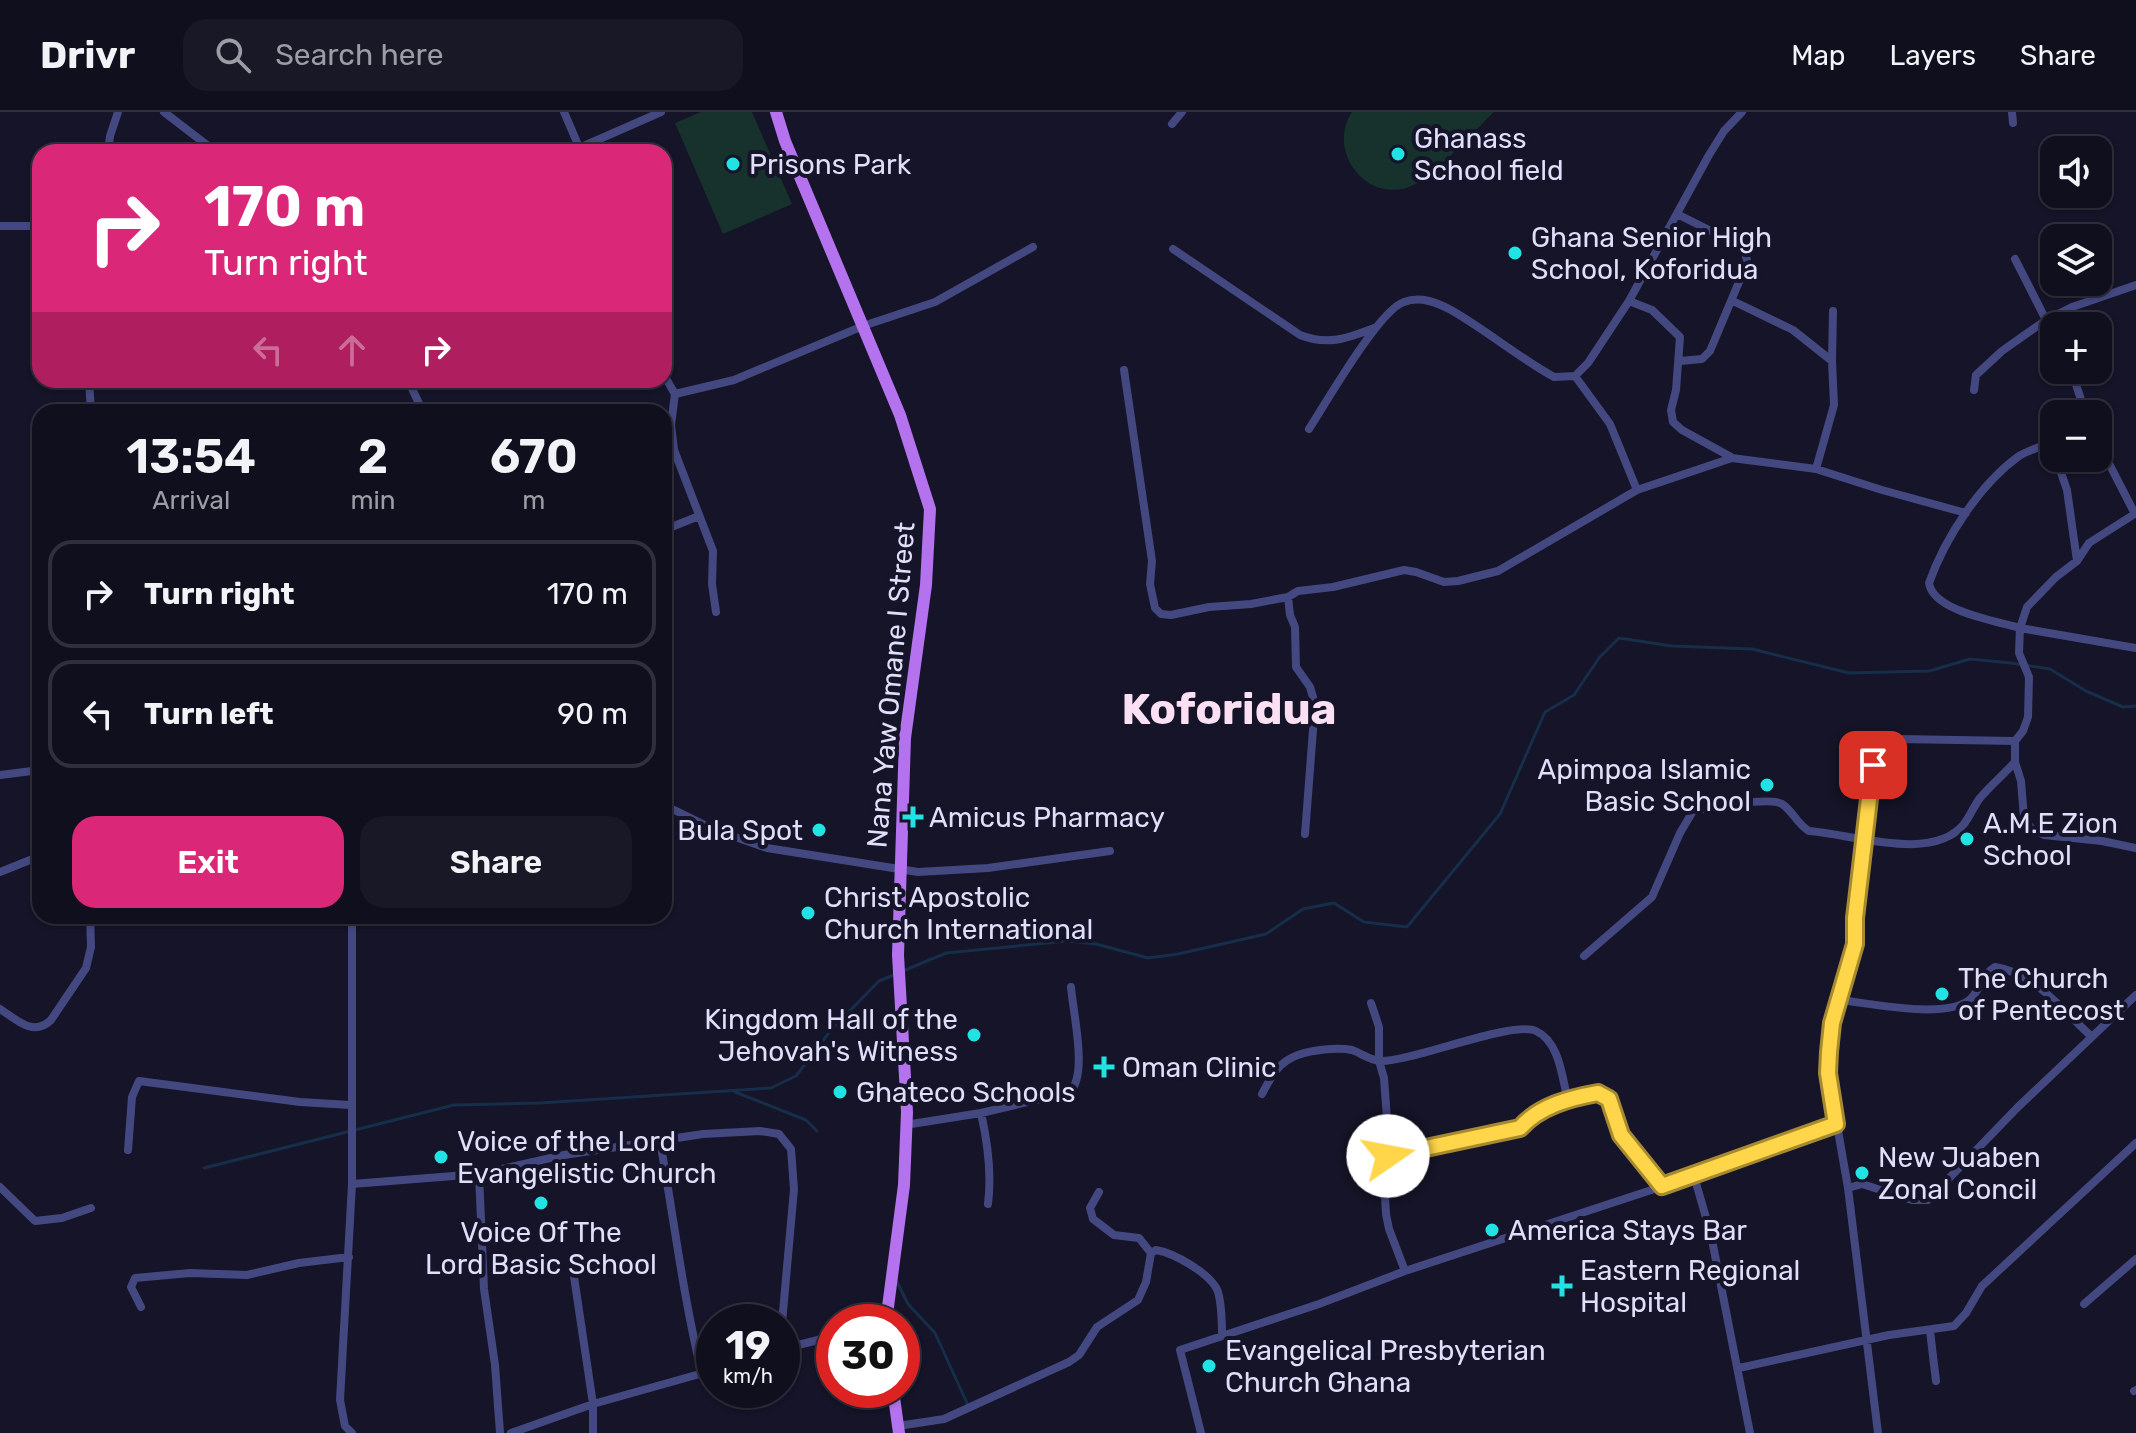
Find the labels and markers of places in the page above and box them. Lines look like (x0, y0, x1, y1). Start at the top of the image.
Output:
place label: Ghanass School field (1414, 122, 1564, 187)
marker: Ghanass School field (1389, 145, 1407, 163)
place label: Prisons Park (749, 148, 912, 181)
marker: Prisons Park (724, 155, 742, 173)
place label: Ghana Senior High School, Koforidua (1531, 221, 1772, 286)
marker: Ghana Senior High School, Koforidua (1506, 244, 1524, 262)
pin (1839, 731, 1907, 799)
place label: Apimpoa Islamic Basic School (1537, 753, 1751, 818)
marker: Apimpoa Islamic Basic School (1758, 776, 1776, 794)
place label: Amicus Pharmacy (929, 801, 1165, 834)
place label: A.M.E Zion School (1983, 807, 2118, 872)
marker: Amicus Pharmacy (904, 808, 922, 826)
place label: Bula Spot (677, 814, 803, 847)
marker: Bula Spot (810, 821, 828, 839)
marker: A.M.E Zion School (1958, 830, 1976, 848)
place label: Christ Apostolic Church International (824, 881, 1093, 946)
marker: Christ Apostolic Church International (799, 904, 817, 922)
place label: The Church of Pentecost (1958, 962, 2125, 1027)
marker: The Church of Pentecost (1933, 985, 1951, 1003)
place label: Kingdom Hall of the Jehovah's Witness (704, 1003, 958, 1068)
marker: Kingdom Hall of the Jehovah's Witness (965, 1026, 983, 1044)
place label: Oman Clinic (1122, 1051, 1277, 1084)
marker: Oman Clinic (1093, 1056, 1115, 1078)
place label: Ghateco Schools (856, 1076, 1076, 1109)
marker: Ghateco Schools (831, 1083, 849, 1101)
place label: Voice of the Lord Evangelistic Church (457, 1125, 717, 1190)
place label: New Juaben Zonal Concil (1878, 1141, 2041, 1206)
marker: Voice of the Lord Evangelistic Church (432, 1148, 450, 1166)
marker: New Juaben Zonal Concil (1853, 1164, 1871, 1182)
marker: Voice Of The Lord Basic School (532, 1194, 550, 1212)
place label: America Stays Bar (1508, 1214, 1747, 1247)
place label: Voice Of The Lord Basic School (425, 1216, 657, 1281)
marker: America Stays Bar (1483, 1221, 1501, 1239)
place label: Eastern Regional Hospital (1580, 1254, 1800, 1319)
marker: Eastern Regional Hospital (1551, 1275, 1573, 1297)
place label: Evangelical Presbyterian Church Ghana (1225, 1334, 1546, 1399)
marker: Evangelical Presbyterian Church Ghana (1200, 1357, 1218, 1375)

